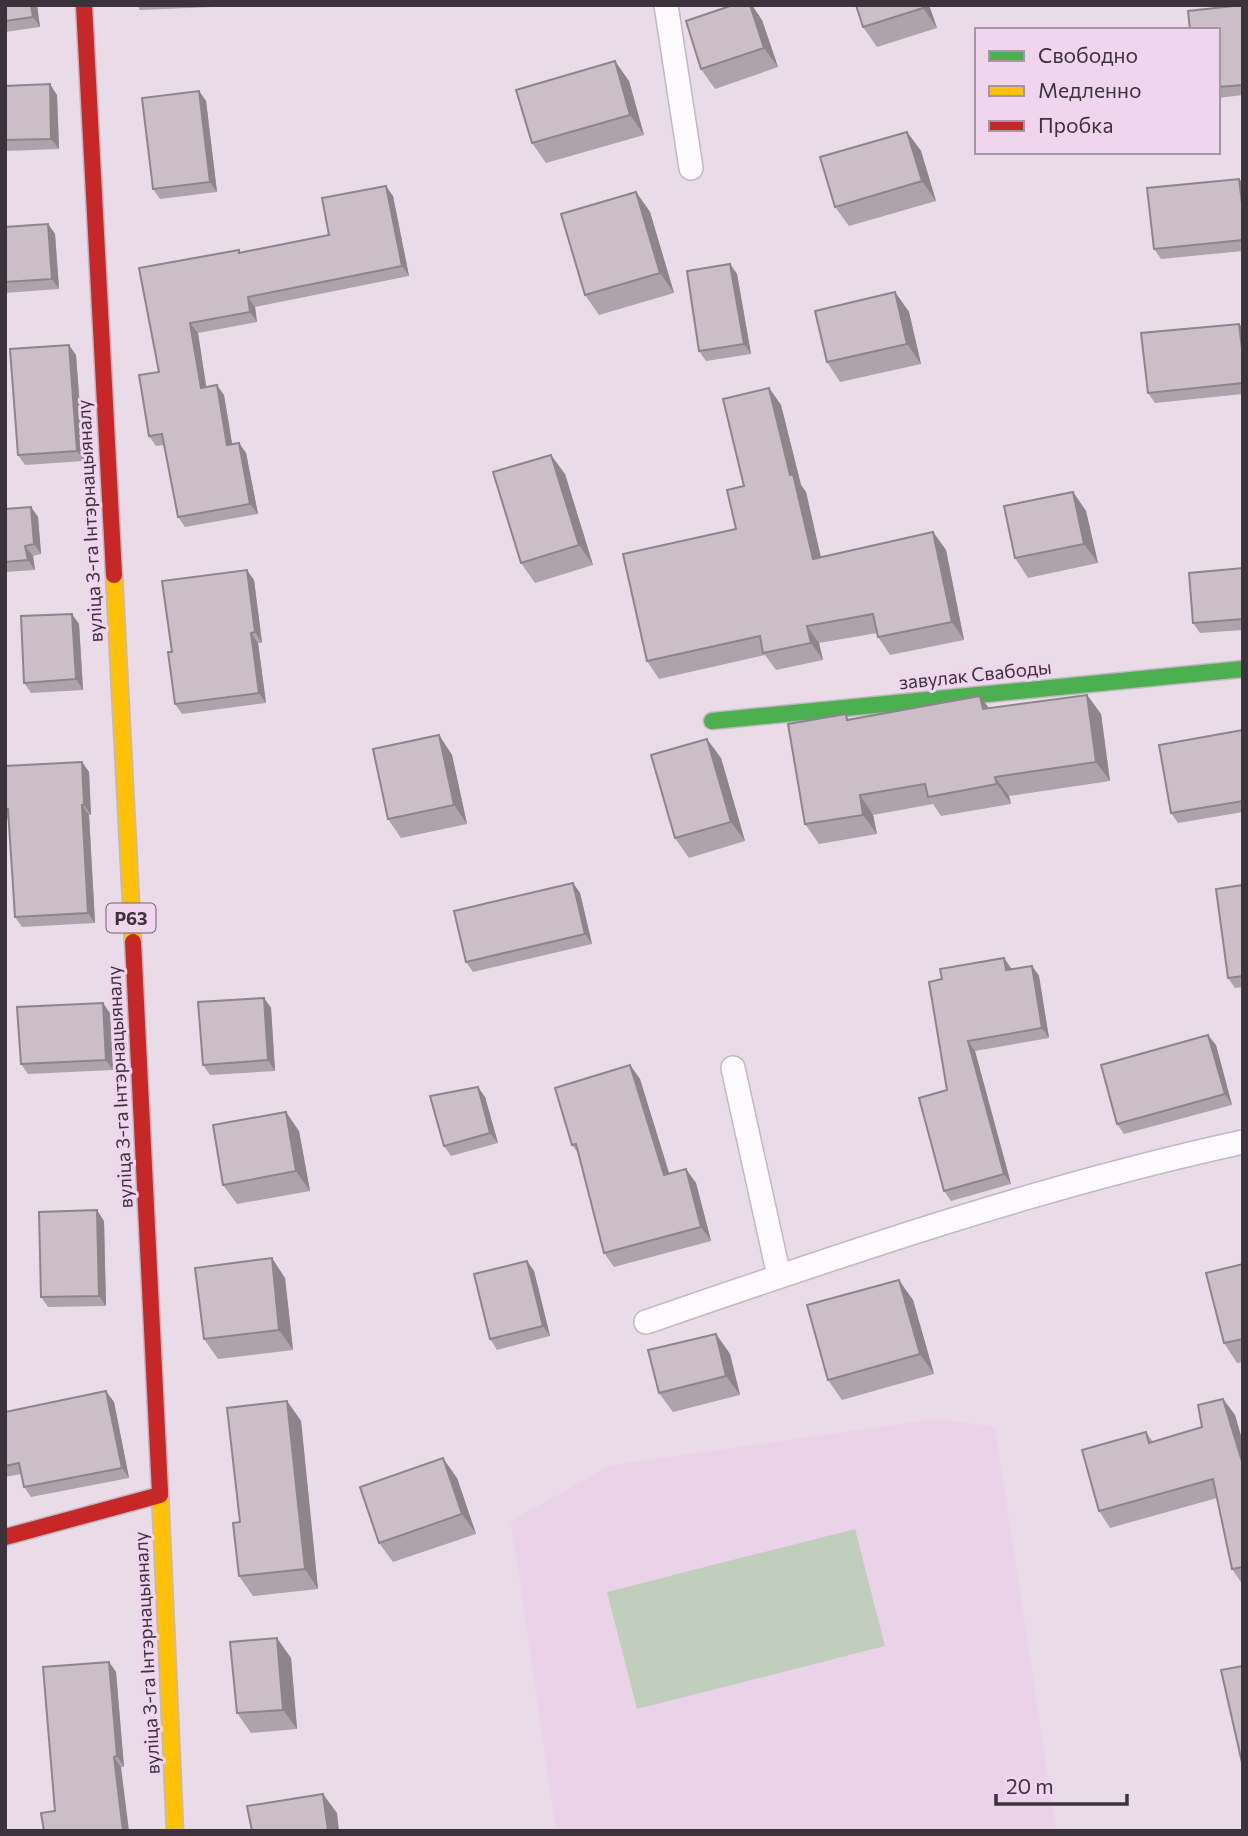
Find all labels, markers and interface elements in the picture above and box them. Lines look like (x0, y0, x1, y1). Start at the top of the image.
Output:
legend (975, 28, 1220, 154)
text: Свободно (1038, 42, 1138, 67)
text: Медленно (1038, 77, 1142, 102)
text: Пробка (1038, 112, 1113, 137)
street label: вуліца 3-га Інтэрнацыяналу (71, 399, 107, 643)
street label: завулак Свабоды (897, 655, 1053, 693)
road number: Р63 (106, 903, 156, 932)
street label: вуліца 3-га Інтэрнацыяналу (101, 965, 137, 1209)
street label: вуліца 3-га Інтэрнацыяналу (128, 1531, 164, 1775)
scale bar (996, 1762, 1127, 1806)
text: 20 m (1006, 1773, 1054, 1798)

